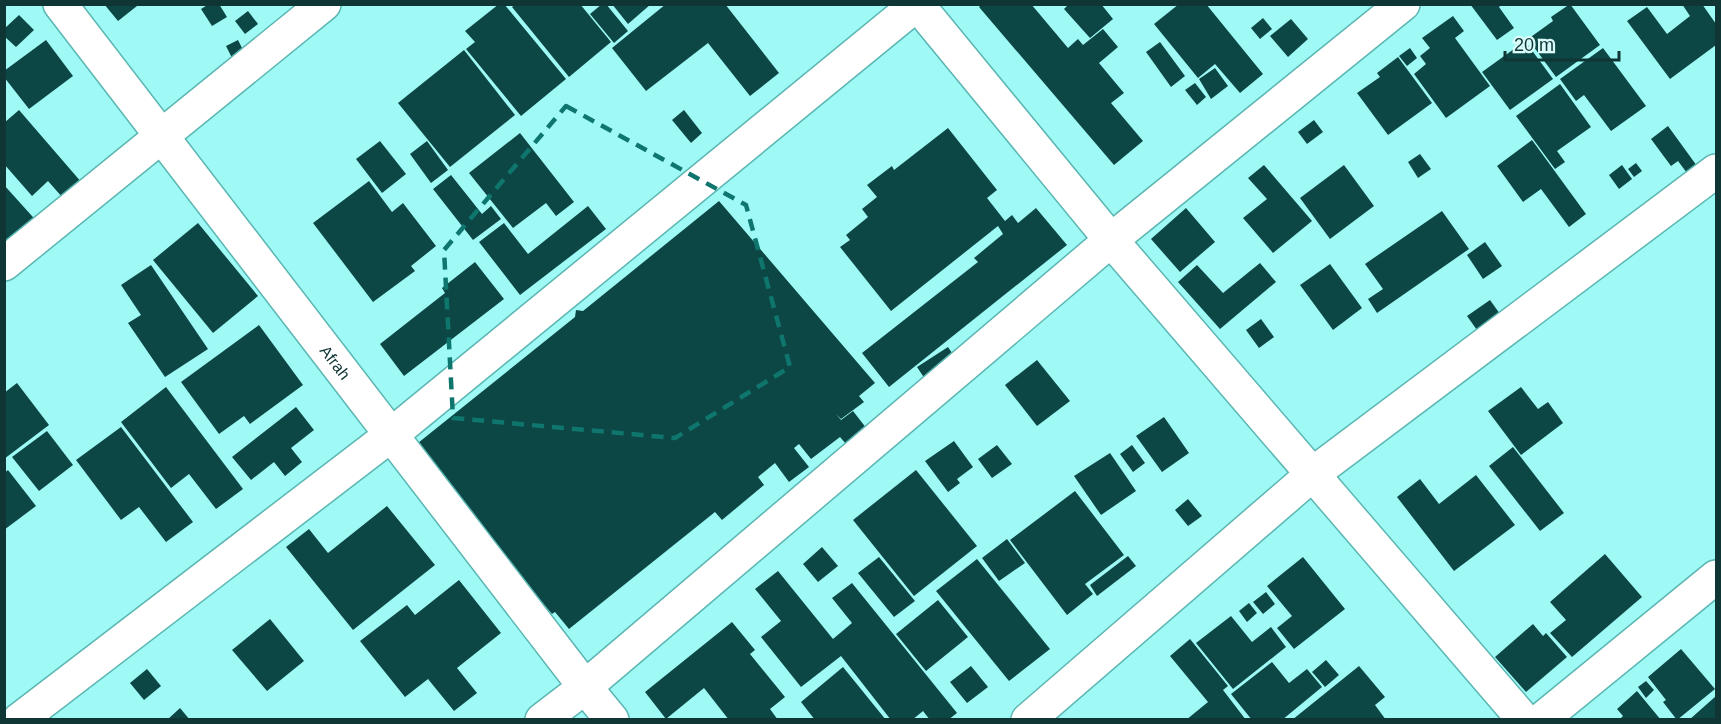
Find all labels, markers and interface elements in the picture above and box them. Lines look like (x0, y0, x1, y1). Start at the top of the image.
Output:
scale bar (1505, 24, 1619, 62)
text: 20 m (1514, 35, 1554, 55)
street label: Afrah (317, 342, 353, 383)

